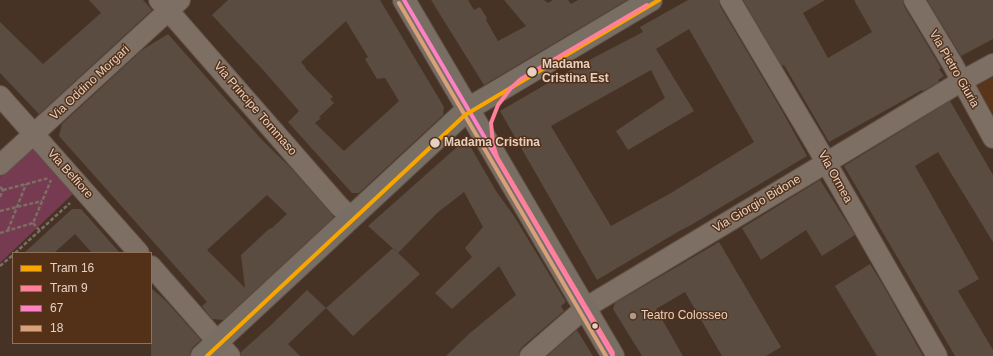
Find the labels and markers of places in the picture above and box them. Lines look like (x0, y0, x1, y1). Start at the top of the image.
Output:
place label: Madama Cristina Est (542, 58, 609, 86)
marker: Madama Cristina Est (525, 65, 539, 79)
marker: Madama Cristina (428, 136, 442, 150)
place label: Madama Cristina (444, 136, 540, 150)
place label: Teatro Colosseo (641, 309, 728, 323)
marker: Teatro Colosseo (628, 311, 638, 321)
unlabelled marker (590, 321, 600, 331)

